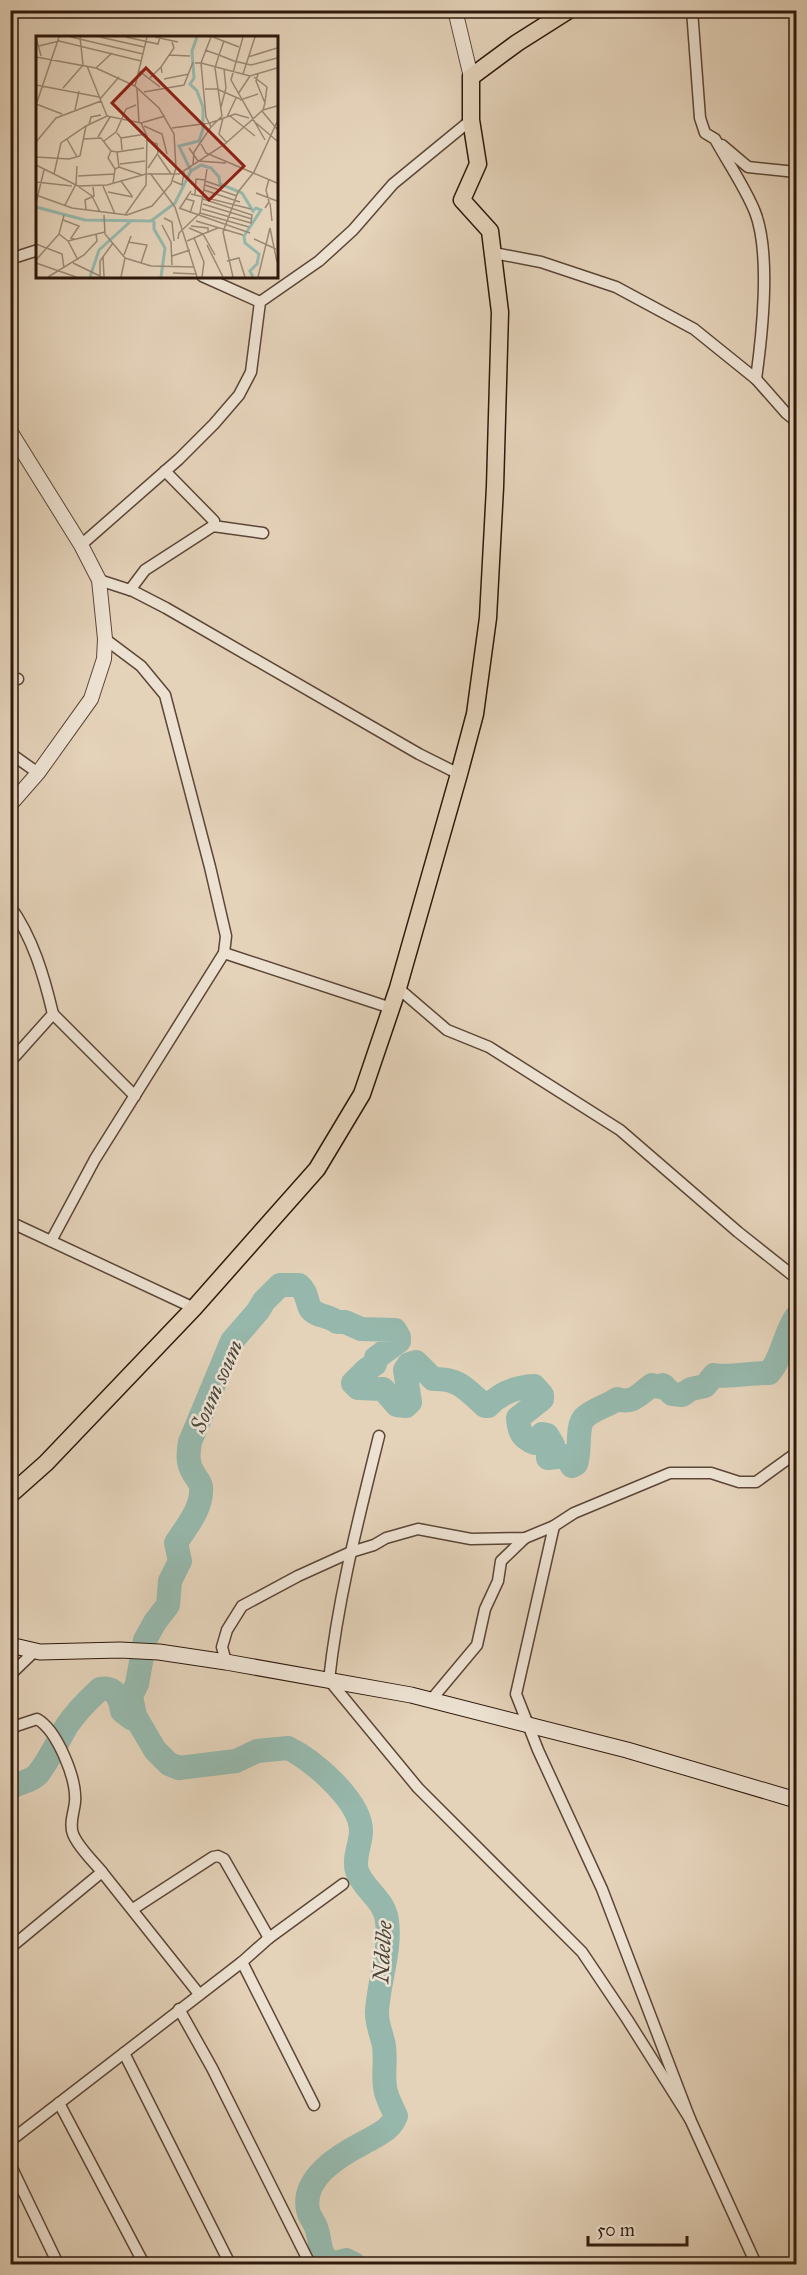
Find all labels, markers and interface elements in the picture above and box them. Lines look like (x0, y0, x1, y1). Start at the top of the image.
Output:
inset map (36, 36, 278, 278)
water label: Soum soum (184, 1336, 249, 1438)
water label: Ndelbe (367, 1919, 398, 1986)
scale bar (588, 2209, 687, 2247)
text: 50 m (597, 2219, 635, 2241)

